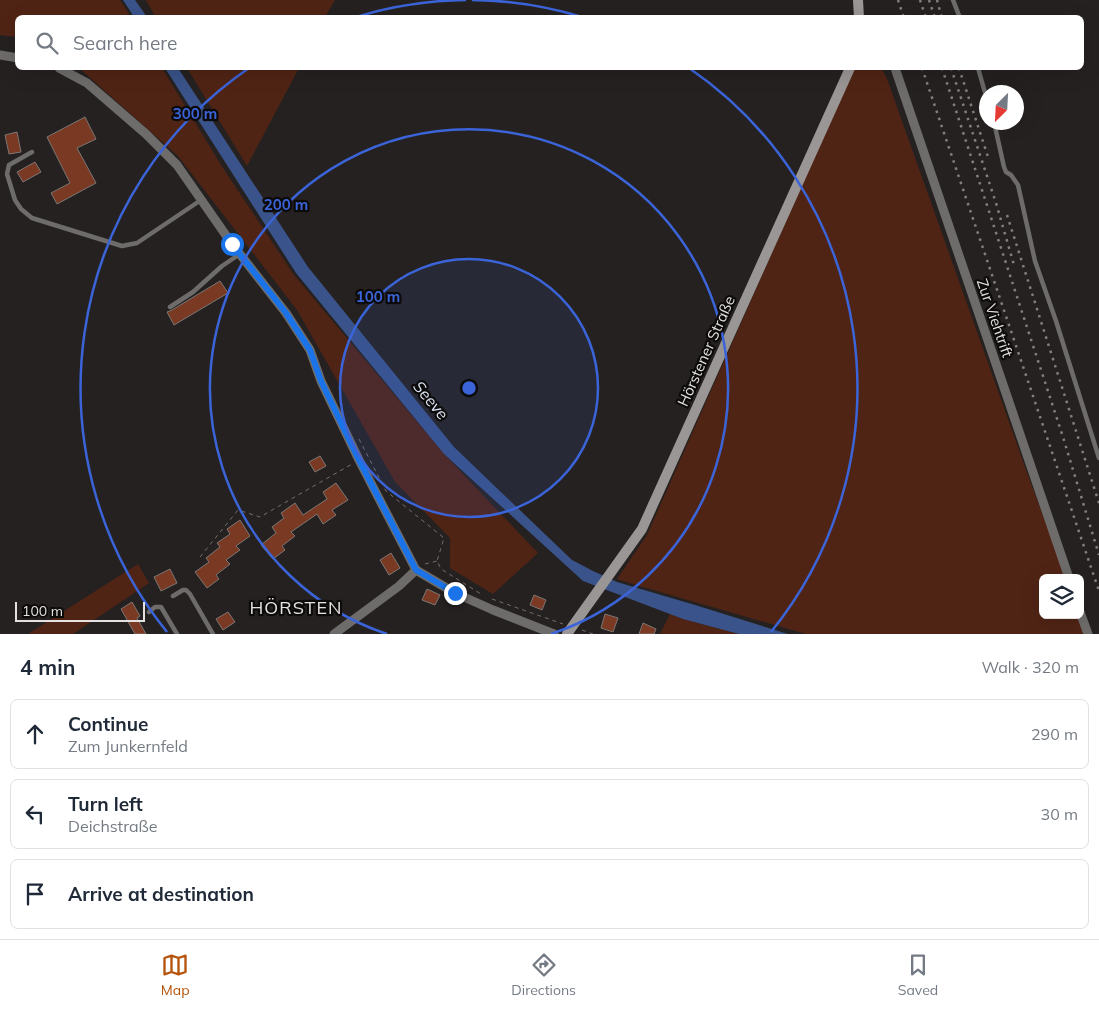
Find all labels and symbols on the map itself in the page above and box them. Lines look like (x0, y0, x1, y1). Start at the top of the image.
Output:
north arrow (979, 85, 1024, 130)
text: 300 m (173, 104, 217, 123)
text: 200 m (264, 195, 308, 214)
route start (221, 233, 244, 256)
street label: Zur Viehtrift (973, 276, 1017, 360)
text: 100 m (356, 287, 400, 306)
street label: Hörstener Straße (673, 293, 739, 409)
water label: Seeve (409, 377, 453, 424)
centre of rings (460, 379, 478, 397)
route end (444, 582, 467, 605)
district label: HÖRSTEN (250, 596, 342, 619)
scale bar (15, 599, 145, 622)

